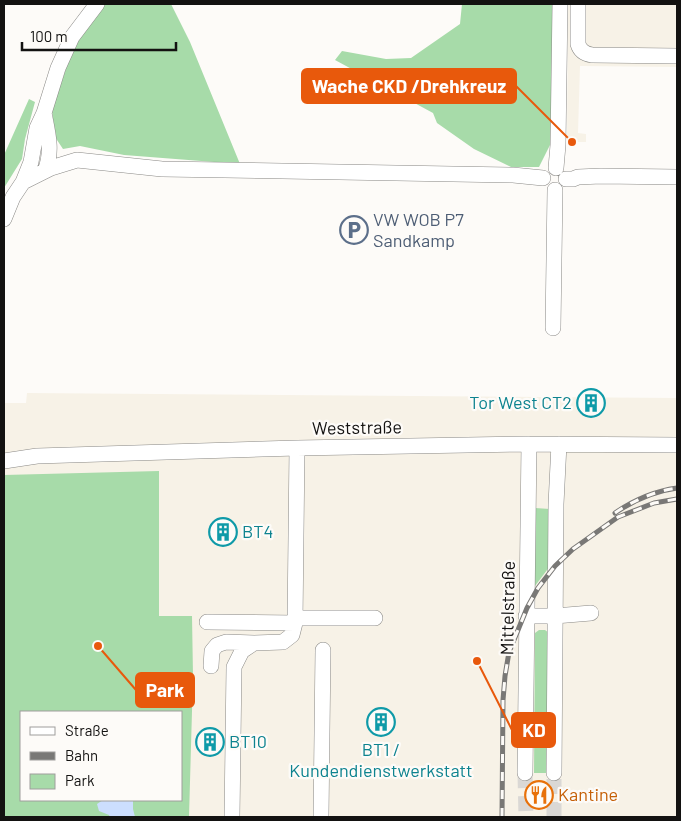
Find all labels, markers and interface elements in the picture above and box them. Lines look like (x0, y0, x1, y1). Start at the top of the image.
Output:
scale bar (22, 20, 176, 52)
text: 100 m (30, 27, 68, 45)
callout: Wache CKD /Drehkreuz (302, 69, 516, 103)
text: Wache CKD /Drehkreuz (312, 74, 506, 97)
place label: VW WOB P7 Sandkamp (373, 208, 464, 251)
parking icon: VW WOB P7 Sandkamp (339, 215, 369, 245)
building icon: Tor West CT2 (576, 388, 606, 418)
place label: Tor West CT2 (469, 391, 572, 413)
street label: Weststraße (312, 415, 402, 439)
building icon: BT4 (208, 517, 238, 547)
place label: BT4 (242, 520, 273, 542)
street label: Mittelstraße (495, 561, 519, 655)
callout: Park (136, 673, 194, 707)
text: Park (146, 678, 184, 701)
building icon: BT1 / Kundendienstwerkstatt (366, 707, 396, 737)
legend (20, 711, 182, 801)
callout: KD (512, 713, 555, 747)
text: KD (522, 718, 546, 741)
text: Straße (65, 721, 109, 739)
building icon: BT10 (195, 727, 225, 757)
place label: BT10 (229, 730, 267, 752)
place label: BT1 / Kundendienstwerkstatt (289, 738, 473, 781)
text: Bahn (65, 746, 98, 764)
text: Park (65, 771, 95, 789)
restaurant icon: Kantine (524, 780, 554, 810)
place label: Kantine (558, 783, 618, 805)

